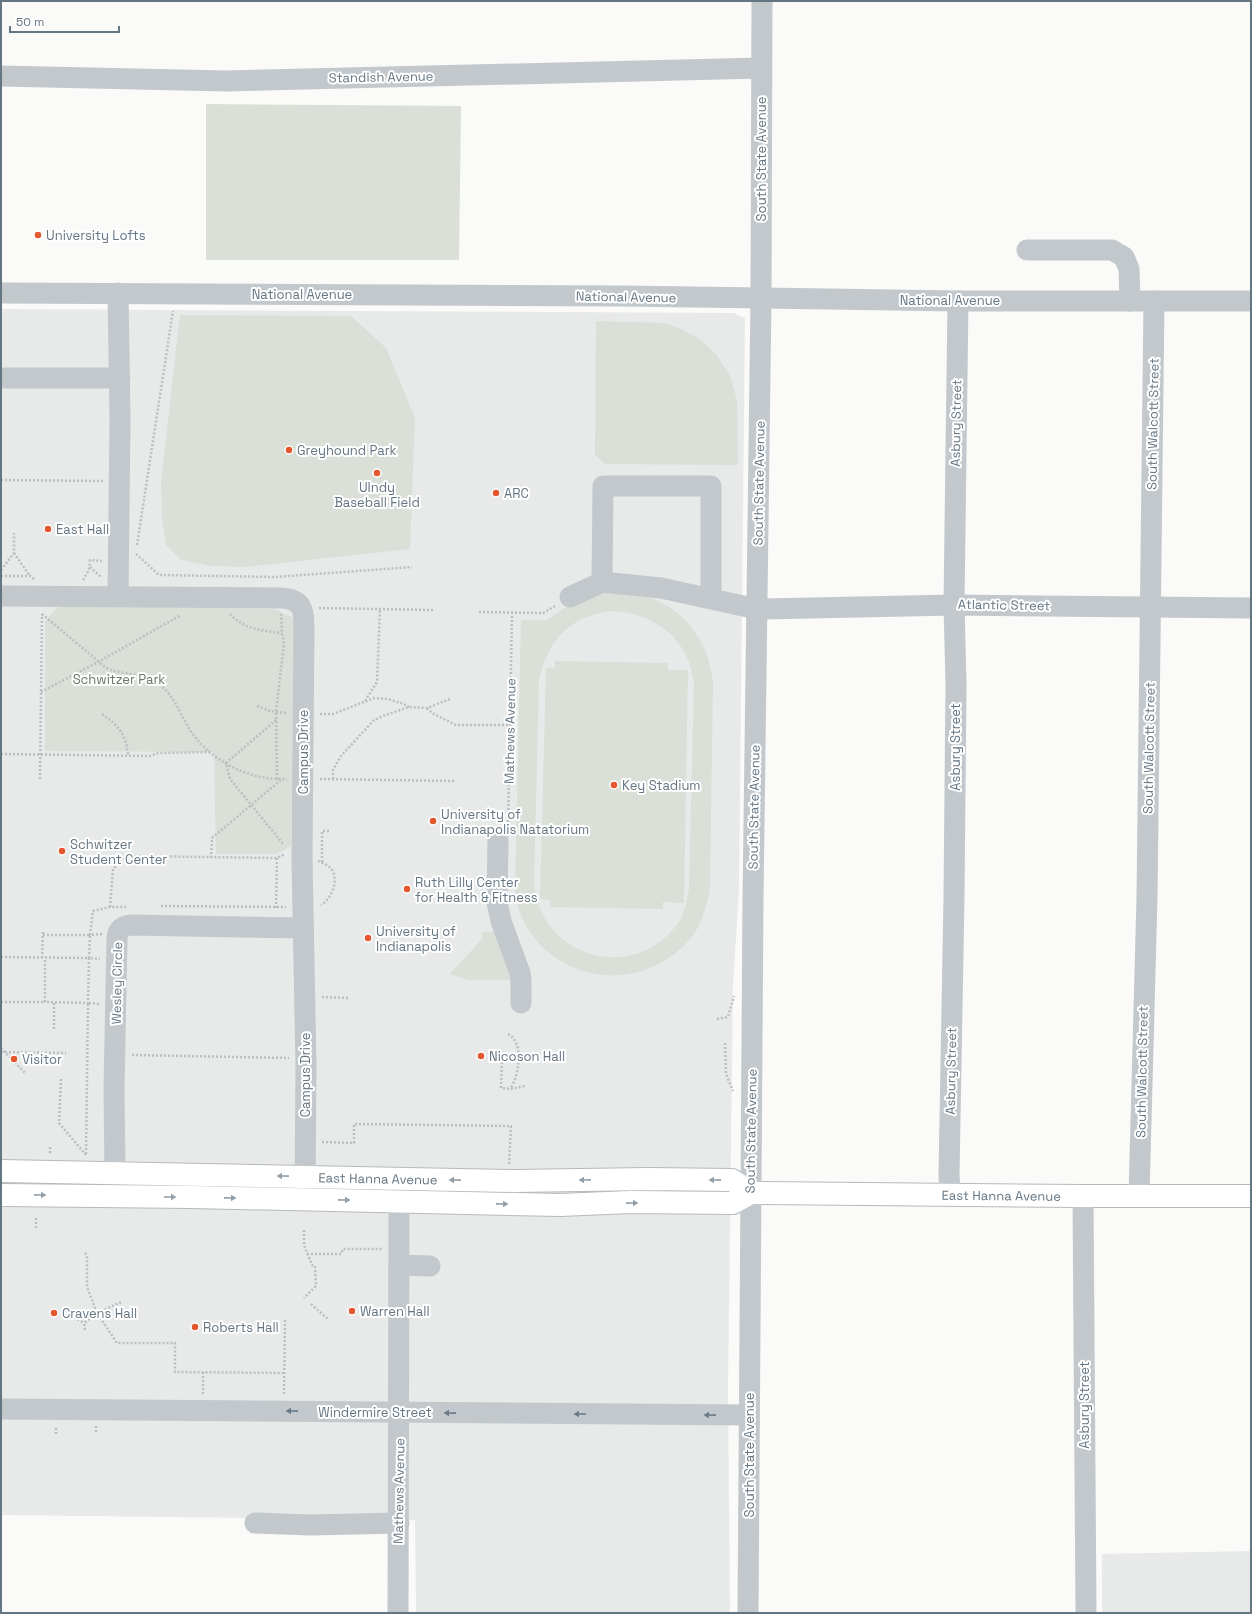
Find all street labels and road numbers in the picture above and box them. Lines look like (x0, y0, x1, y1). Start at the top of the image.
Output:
street label: Standish Avenue (328, 68, 434, 86)
street label: South State Avenue (753, 97, 770, 221)
street label: National Avenue (252, 286, 352, 303)
street label: National Avenue (576, 288, 676, 306)
street label: National Avenue (900, 292, 1000, 309)
street label: South Walcott Street (1143, 358, 1163, 490)
street label: Asbury Street (947, 379, 965, 467)
street label: South State Avenue (749, 420, 769, 546)
street label: Atlantic Street (958, 596, 1050, 614)
street label: Mathews Avenue (501, 678, 519, 784)
street label: South Walcott Street (1139, 682, 1159, 814)
street label: Asbury Street (947, 703, 964, 791)
street label: Campus Drive (295, 710, 312, 794)
street label: South State Avenue (744, 744, 764, 870)
street label: Wesley Circle (108, 941, 126, 1025)
street label: South Walcott Street (1132, 1006, 1152, 1138)
street label: Asbury Street (942, 1027, 960, 1115)
street label: Campus Drive (297, 1033, 314, 1117)
street label: South State Avenue (741, 1068, 761, 1194)
street label: East Hanna Avenue (318, 1169, 438, 1188)
street label: East Hanna Avenue (941, 1186, 1061, 1204)
street label: Asbury Street (1076, 1361, 1093, 1449)
street label: South State Avenue (741, 1393, 758, 1517)
street label: Windermire Street (318, 1404, 432, 1421)
street label: Mathews Avenue (390, 1438, 408, 1544)

